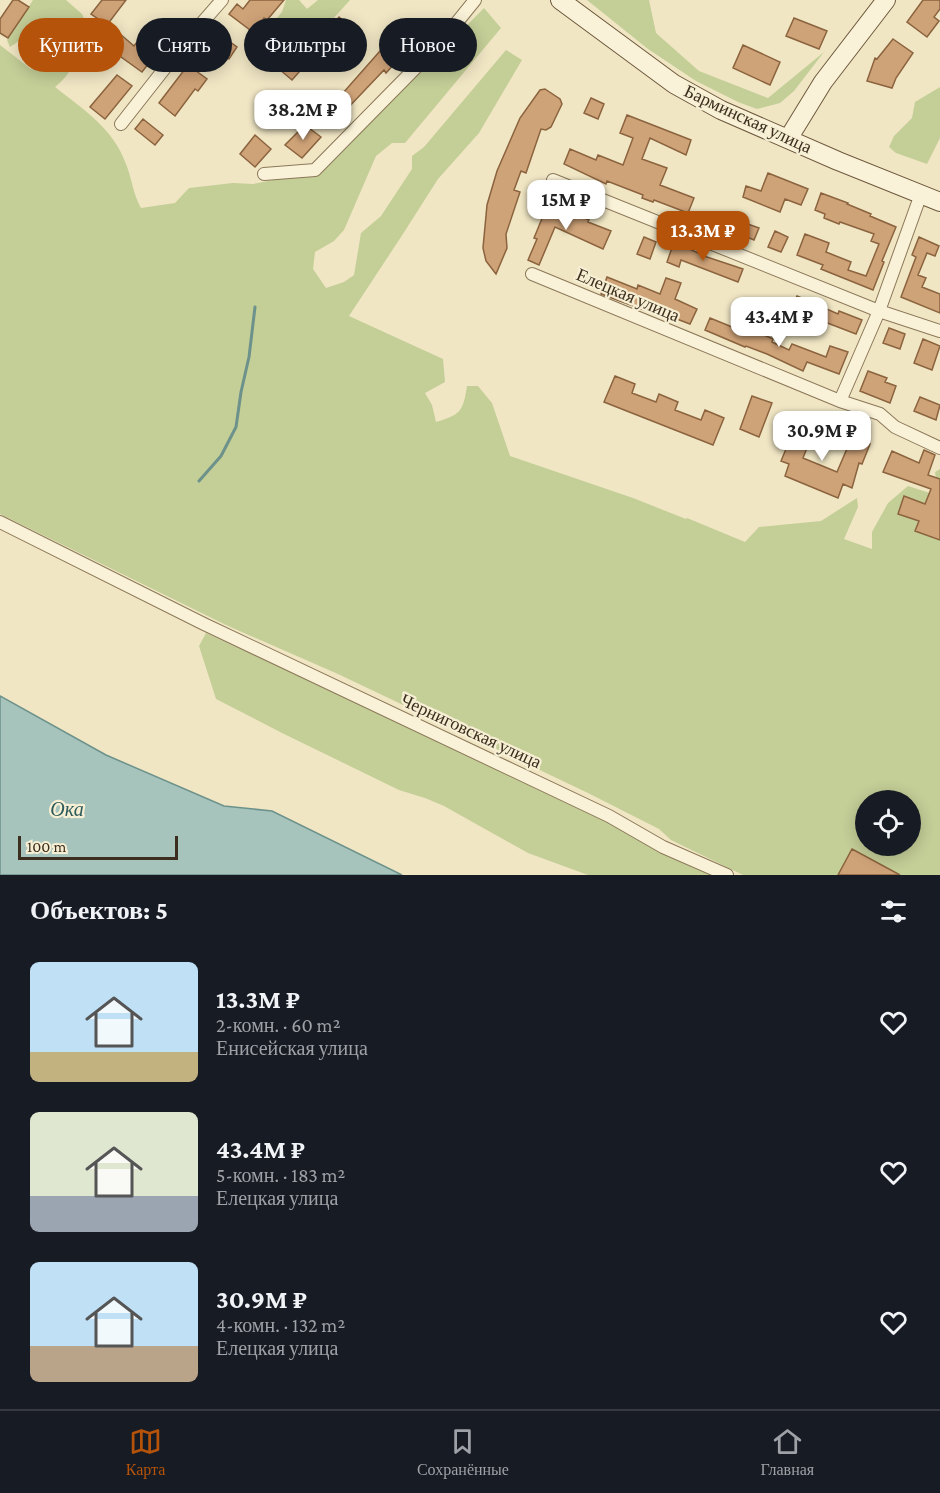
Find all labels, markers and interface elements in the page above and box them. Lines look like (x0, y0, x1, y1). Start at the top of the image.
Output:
chip: Купить (18, 18, 124, 72)
chip: Снять (136, 18, 232, 72)
chip: Фильтры (244, 18, 367, 72)
chip: Новое (379, 18, 477, 72)
street label: Барминская улица (681, 81, 815, 157)
pin: 38.2M ₽ (248, 90, 358, 141)
text: 38.2M ₽ (268, 98, 338, 120)
pin: 15M ₽ (524, 180, 608, 231)
text: 15M ₽ (541, 188, 591, 210)
pin: 13.3M ₽ (648, 211, 758, 262)
text: 13.3M ₽ (671, 219, 735, 241)
street label: Елецкая улица (573, 264, 683, 326)
pin: 43.4M ₽ (724, 297, 834, 348)
text: 43.4M ₽ (745, 305, 813, 327)
pin: 30.9M ₽ (767, 411, 877, 462)
text: 30.9M ₽ (787, 419, 857, 441)
street label: Черниговская улица (398, 690, 544, 772)
map controls (855, 790, 921, 856)
button: locate (855, 790, 921, 856)
water label: Ока (50, 798, 84, 820)
scale bar (18, 833, 178, 860)
text: 100 m (27, 838, 66, 855)
icon: filters (877, 895, 910, 928)
text: Объектов: 5 (30, 896, 168, 925)
text: 13.3M ₽ (216, 985, 300, 1014)
icon: home (78, 986, 150, 1058)
icon: heart (877, 1006, 910, 1039)
text: 2-комн. · 60 m² (216, 1014, 340, 1036)
text: Енисейская улица (216, 1037, 368, 1059)
text: 43.4M ₽ (216, 1135, 305, 1164)
icon: home (78, 1136, 150, 1208)
icon: heart (877, 1156, 910, 1189)
text: 5-комн. · 183 m² (216, 1164, 345, 1186)
text: Елецкая улица (216, 1187, 338, 1209)
text: 30.9M ₽ (216, 1285, 307, 1314)
icon: home (78, 1286, 150, 1358)
icon: heart (877, 1306, 910, 1339)
text: 4-комн. · 132 m² (216, 1314, 345, 1336)
text: Елецкая улица (216, 1337, 338, 1359)
tab: Карта (126, 1425, 165, 1479)
tab: Сохранённые (417, 1425, 509, 1479)
tab: Главная (760, 1425, 814, 1479)

